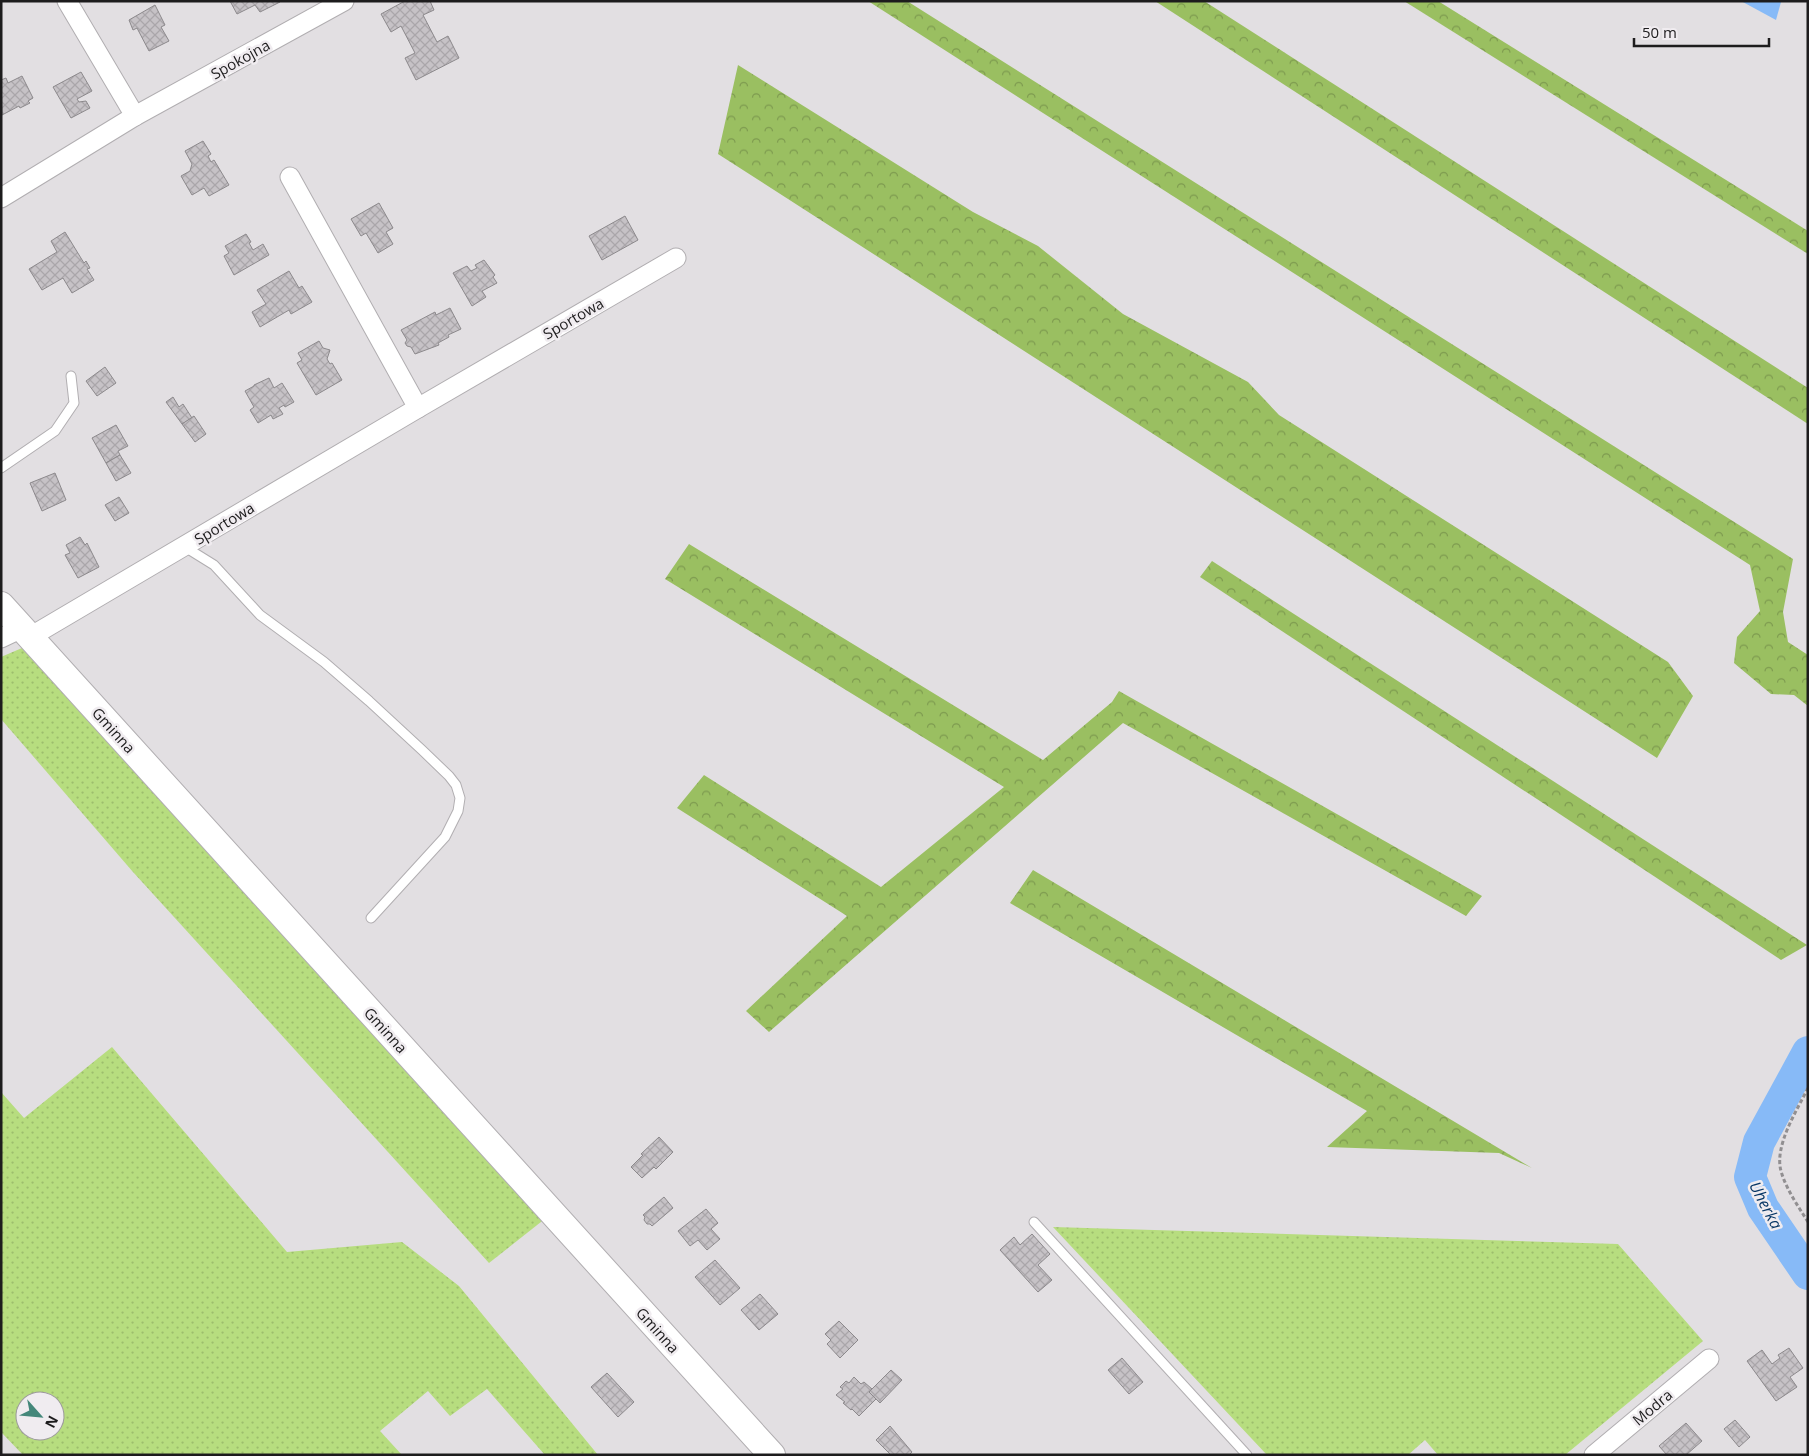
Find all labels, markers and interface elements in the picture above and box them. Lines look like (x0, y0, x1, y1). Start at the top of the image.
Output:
scale bar (1634, 15, 1769, 47)
text: 50 m (1642, 22, 1677, 42)
street label: Spokojna (207, 35, 273, 83)
street label: Sportowa (539, 293, 607, 343)
street label: Sportowa (190, 497, 258, 549)
street label: Gminna (88, 703, 140, 757)
street label: Gminna (360, 1003, 412, 1057)
water label: Uherka (1744, 1177, 1788, 1233)
street label: Gminna (632, 1303, 684, 1357)
street label: Modra (1628, 1385, 1676, 1429)
north arrow (15, 1391, 65, 1441)
text: N (41, 1413, 63, 1432)

